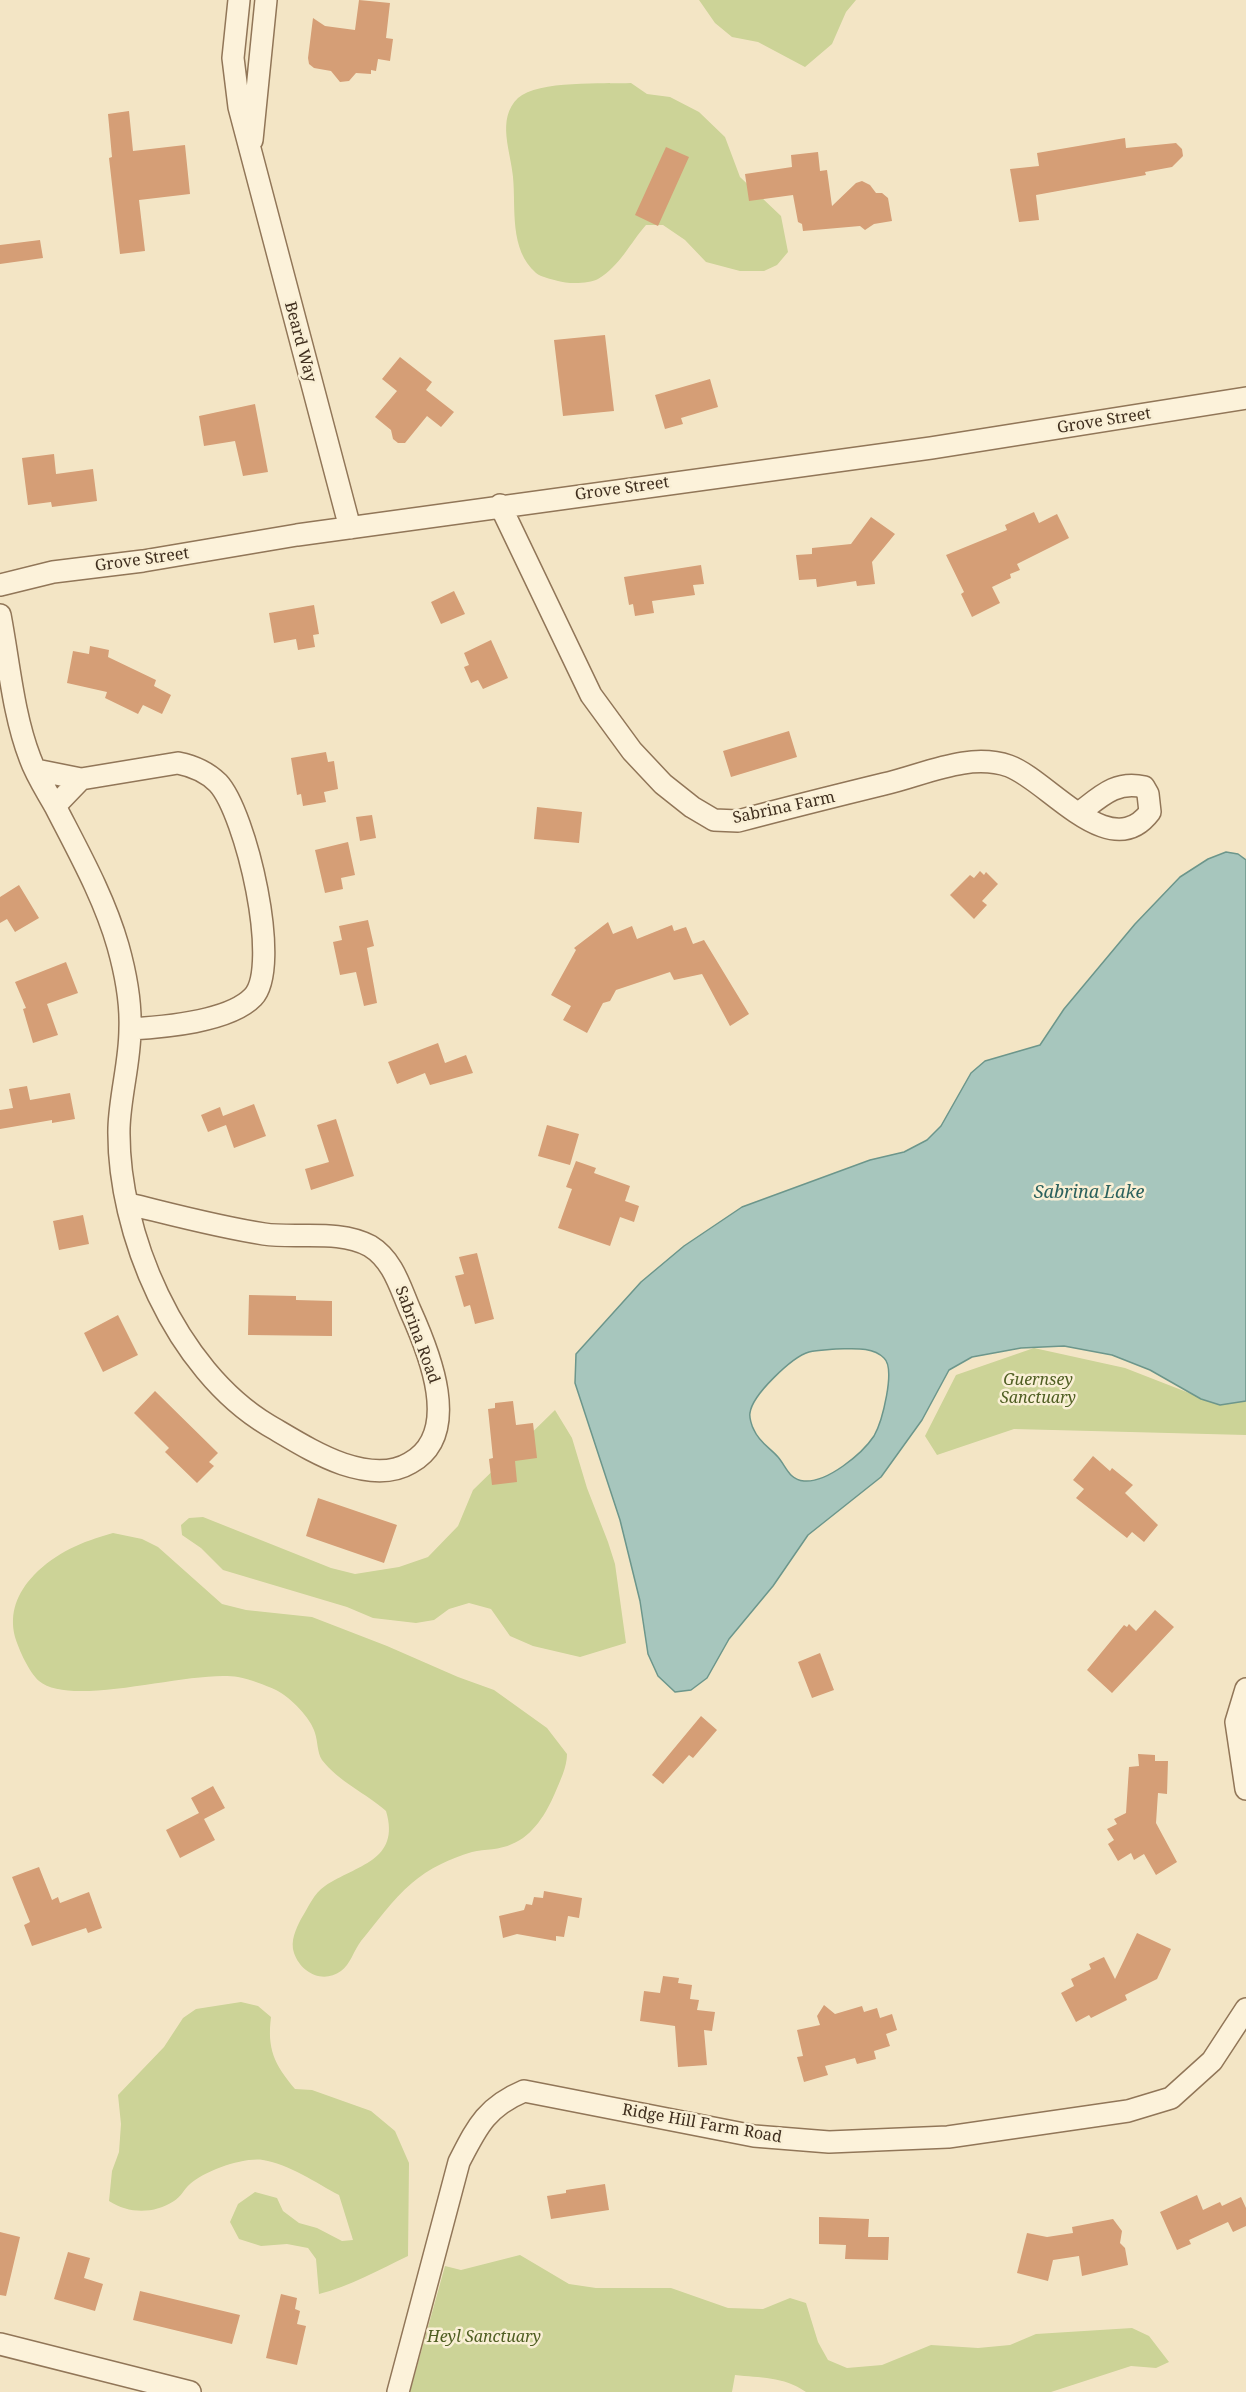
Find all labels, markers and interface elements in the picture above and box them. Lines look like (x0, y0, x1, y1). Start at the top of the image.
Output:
street label: Beard Way (280, 299, 320, 385)
street label: Grove Street (1056, 404, 1152, 438)
street label: Grove Street (574, 473, 670, 505)
street label: Grove Street (94, 544, 190, 576)
street label: Sabrina Farm (731, 788, 837, 828)
water label: Sabrina Lake (1034, 1182, 1144, 1204)
street label: Sabrina Road (390, 1284, 444, 1386)
park label: Guernsey Sanctuary (1000, 1370, 1076, 1408)
street label: Ridge Hill Farm Road (621, 2100, 783, 2148)
park label: Heyl Sanctuary (427, 2327, 541, 2347)

